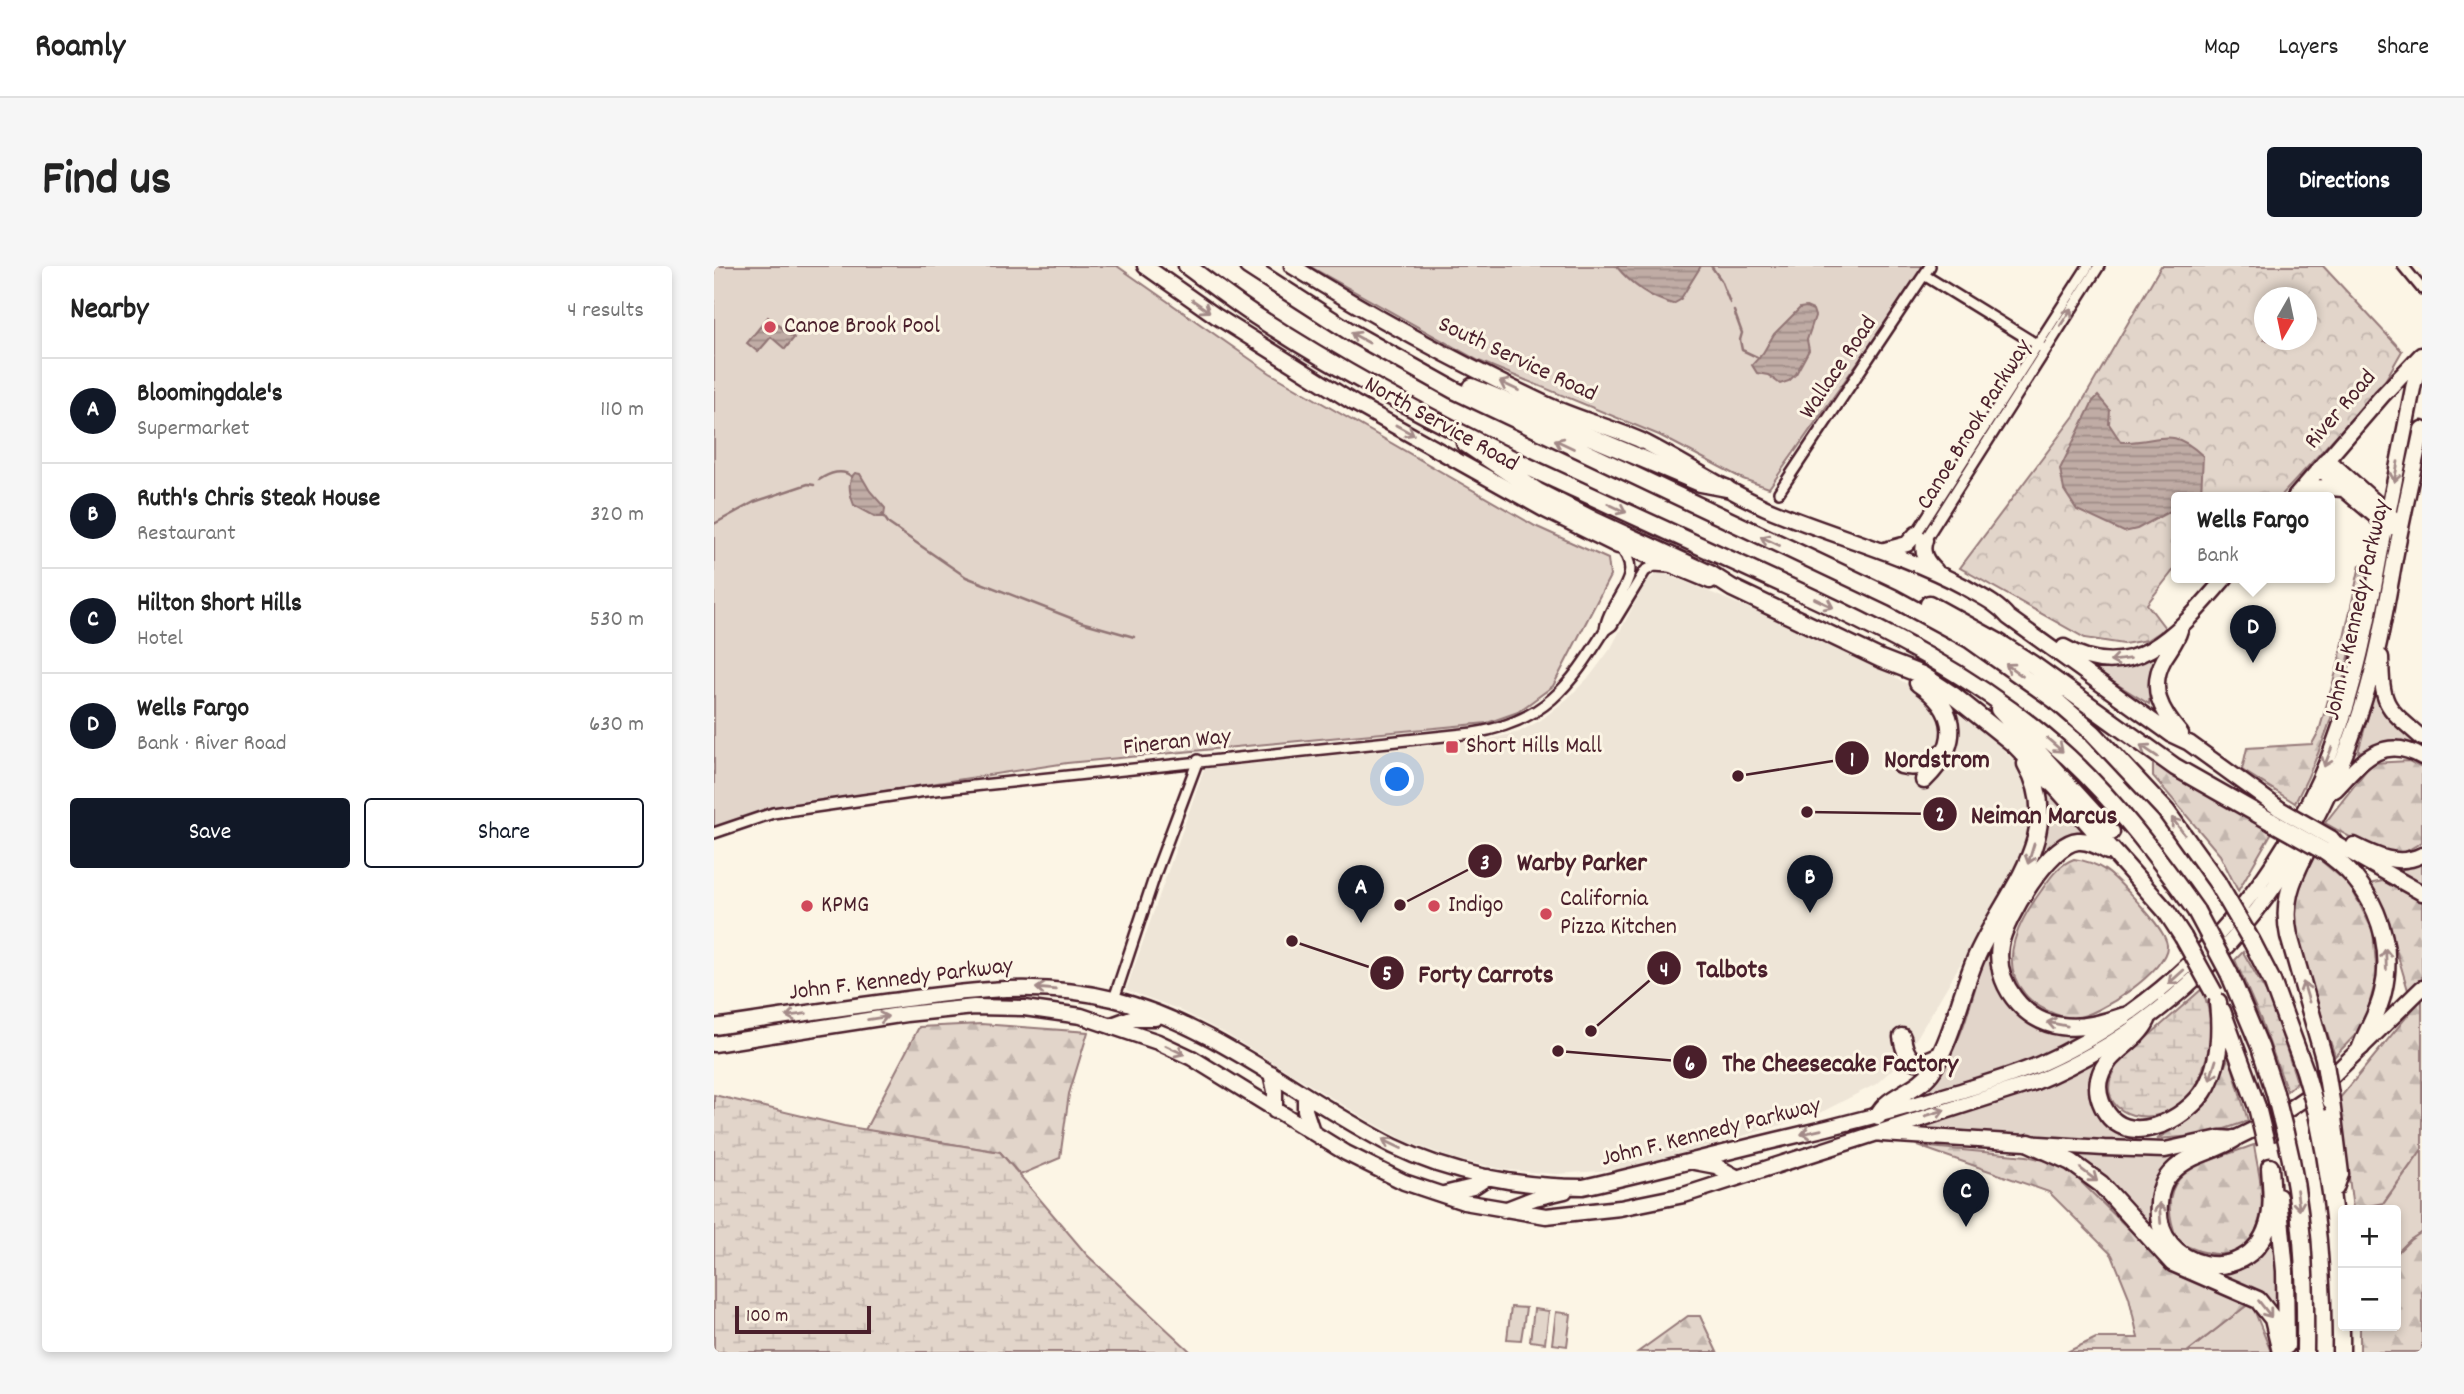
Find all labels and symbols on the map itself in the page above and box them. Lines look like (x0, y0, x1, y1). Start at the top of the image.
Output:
north arrow (2254, 287, 2317, 350)
one-way arrow (1191, 298, 1210, 313)
one-way arrow (2060, 307, 2074, 327)
street label: South Service Road (1432, 308, 1602, 412)
street label: Wallace Road (1792, 309, 1886, 427)
place label: Canoe Brook Pool (784, 310, 940, 344)
marker: Canoe Brook Pool (762, 319, 778, 335)
one-way arrow (1351, 331, 1371, 345)
street label: Canoe Brook Parkway (1909, 332, 2042, 517)
street label: River Road (2297, 363, 2385, 457)
street label: North Service Road (1358, 368, 1524, 482)
one-way arrow (1499, 379, 1520, 393)
one-way arrow (1394, 424, 1415, 438)
one-way arrow (1554, 437, 1575, 450)
one-way arrow (2389, 460, 2403, 483)
street label: John F. Kennedy Parkway (2316, 495, 2400, 724)
one-way arrow (1606, 502, 1627, 515)
one-way arrow (1760, 533, 1781, 547)
one-way arrow (1813, 597, 1834, 610)
pin: D (2230, 605, 2276, 663)
one-way arrow (2109, 654, 2132, 667)
one-way arrow (2005, 663, 2024, 677)
street label: Fineran Way (1121, 720, 1234, 766)
place label: Short Hills Mall (1466, 730, 1602, 764)
callout: Nordstrom (1835, 735, 2004, 782)
one-way arrow (2045, 737, 2063, 753)
marker: Short Hills Mall (1444, 739, 1460, 755)
text: Nordstrom (1884, 743, 1990, 780)
one-way arrow (2140, 743, 2160, 757)
one-way arrow (2321, 746, 2334, 767)
text: 1 (1850, 747, 1854, 777)
your location (1380, 762, 1414, 796)
callout: Neiman Marcus (1922, 790, 2132, 837)
text: Neiman Marcus (1971, 799, 2117, 836)
text: 2 (1935, 802, 1945, 832)
one-way arrow (2170, 818, 2185, 836)
callout: Warby Parker (1468, 838, 1661, 885)
one-way arrow (2024, 843, 2037, 865)
text: Warby Parker (1517, 846, 1647, 883)
text: 3 (1480, 850, 1490, 880)
pin: B (1787, 855, 1833, 913)
pin: A (1338, 865, 1384, 923)
place label: California Pizza Kitchen (1560, 883, 1677, 945)
place label: KPMG (821, 889, 869, 923)
place label: Indigo (1448, 889, 1503, 923)
marker: KPMG (799, 898, 815, 914)
marker: Indigo (1426, 898, 1442, 914)
marker: California Pizza Kitchen (1538, 906, 1554, 922)
callout: Talbots (1647, 945, 1782, 992)
one-way arrow (2379, 948, 2392, 971)
street label: John F. Kennedy Parkway (787, 949, 1016, 1011)
callout: Forty Carrots (1370, 949, 1568, 996)
text: Talbots (1696, 953, 1768, 990)
text: 4 (1660, 957, 1668, 987)
text: Forty Carrots (1418, 958, 1554, 995)
text: 5 (1382, 961, 1392, 991)
one-way arrow (2167, 969, 2185, 985)
one-way arrow (2299, 981, 2311, 1003)
one-way arrow (1035, 982, 1058, 995)
one-way arrow (785, 1009, 808, 1022)
one-way arrow (866, 1011, 889, 1024)
one-way arrow (2046, 1017, 2069, 1030)
callout: The Cheesecake Factory (1673, 1039, 1972, 1086)
one-way arrow (1164, 1044, 1185, 1057)
text: The Cheesecake Factory (1722, 1047, 1959, 1084)
text: 6 (1685, 1051, 1695, 1081)
one-way arrow (2205, 1058, 2218, 1080)
street label: John F. Kennedy Parkway (1598, 1089, 1826, 1177)
one-way arrow (1924, 1106, 1946, 1119)
one-way arrow (1801, 1126, 1823, 1139)
one-way arrow (1382, 1137, 1403, 1151)
one-way arrow (2079, 1167, 2097, 1182)
pin: C (1943, 1169, 1989, 1227)
one-way arrow (2292, 1188, 2305, 1211)
one-way arrow (2153, 1202, 2166, 1225)
one-way arrow (2258, 1300, 2273, 1318)
scale bar (735, 1303, 872, 1335)

